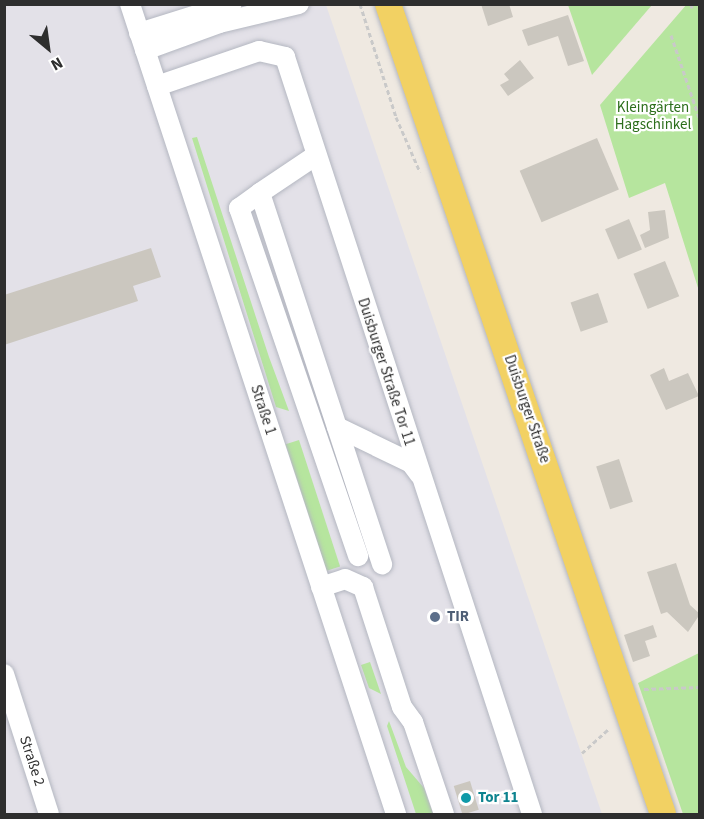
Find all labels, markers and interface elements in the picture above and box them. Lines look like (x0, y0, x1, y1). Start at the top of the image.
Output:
north arrow (18, 18, 78, 78)
text: N (47, 52, 67, 76)
park label: Kleingärten Hagschinkel (615, 98, 691, 133)
street label: Duisburger Straße Tor 11 (354, 296, 418, 448)
street label: Duisburger Straße (500, 353, 554, 465)
street label: Straße 1 (246, 383, 280, 437)
place label: TIR (447, 608, 469, 626)
marker: TIR (428, 610, 442, 624)
street label: Straße 2 (15, 734, 49, 788)
place label: Tor 11 (478, 789, 518, 807)
marker: Tor 11 (459, 791, 473, 805)

